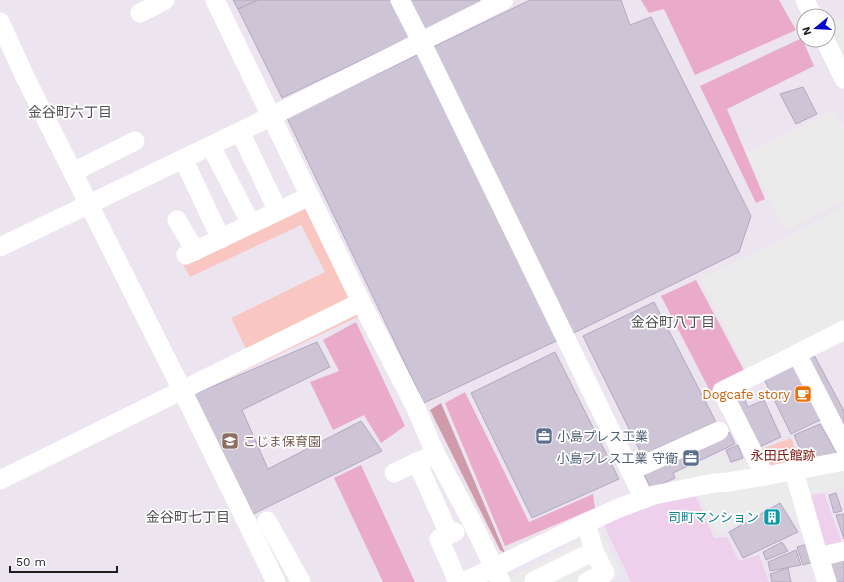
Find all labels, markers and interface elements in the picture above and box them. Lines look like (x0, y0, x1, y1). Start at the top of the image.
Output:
north arrow (796, 8, 836, 48)
text: N (800, 25, 814, 37)
district label: 金谷町六丁目 (28, 104, 112, 120)
district label: 金谷町八丁目 (631, 314, 715, 330)
cafe icon: Dogcafe story (793, 384, 813, 404)
place label: Dogcafe story (702, 387, 790, 402)
office icon: 小島プレス工業 (534, 426, 554, 446)
place label: 小島プレス工業 (557, 429, 648, 444)
school or university icon: こじま保育園 (220, 431, 240, 451)
place label: こじま保育園 (243, 434, 321, 449)
office icon: 小島プレス工業 守衛 (681, 448, 701, 468)
park label: 永田氏館跡 (750, 448, 816, 463)
place label: 小島プレス工業 守衛 (557, 451, 678, 466)
building icon: 司町マンション (762, 507, 782, 527)
district label: 金谷町七丁目 (146, 509, 230, 525)
place label: 司町マンション (668, 510, 759, 525)
scale bar (10, 548, 117, 574)
text: 50 m (16, 555, 46, 569)

